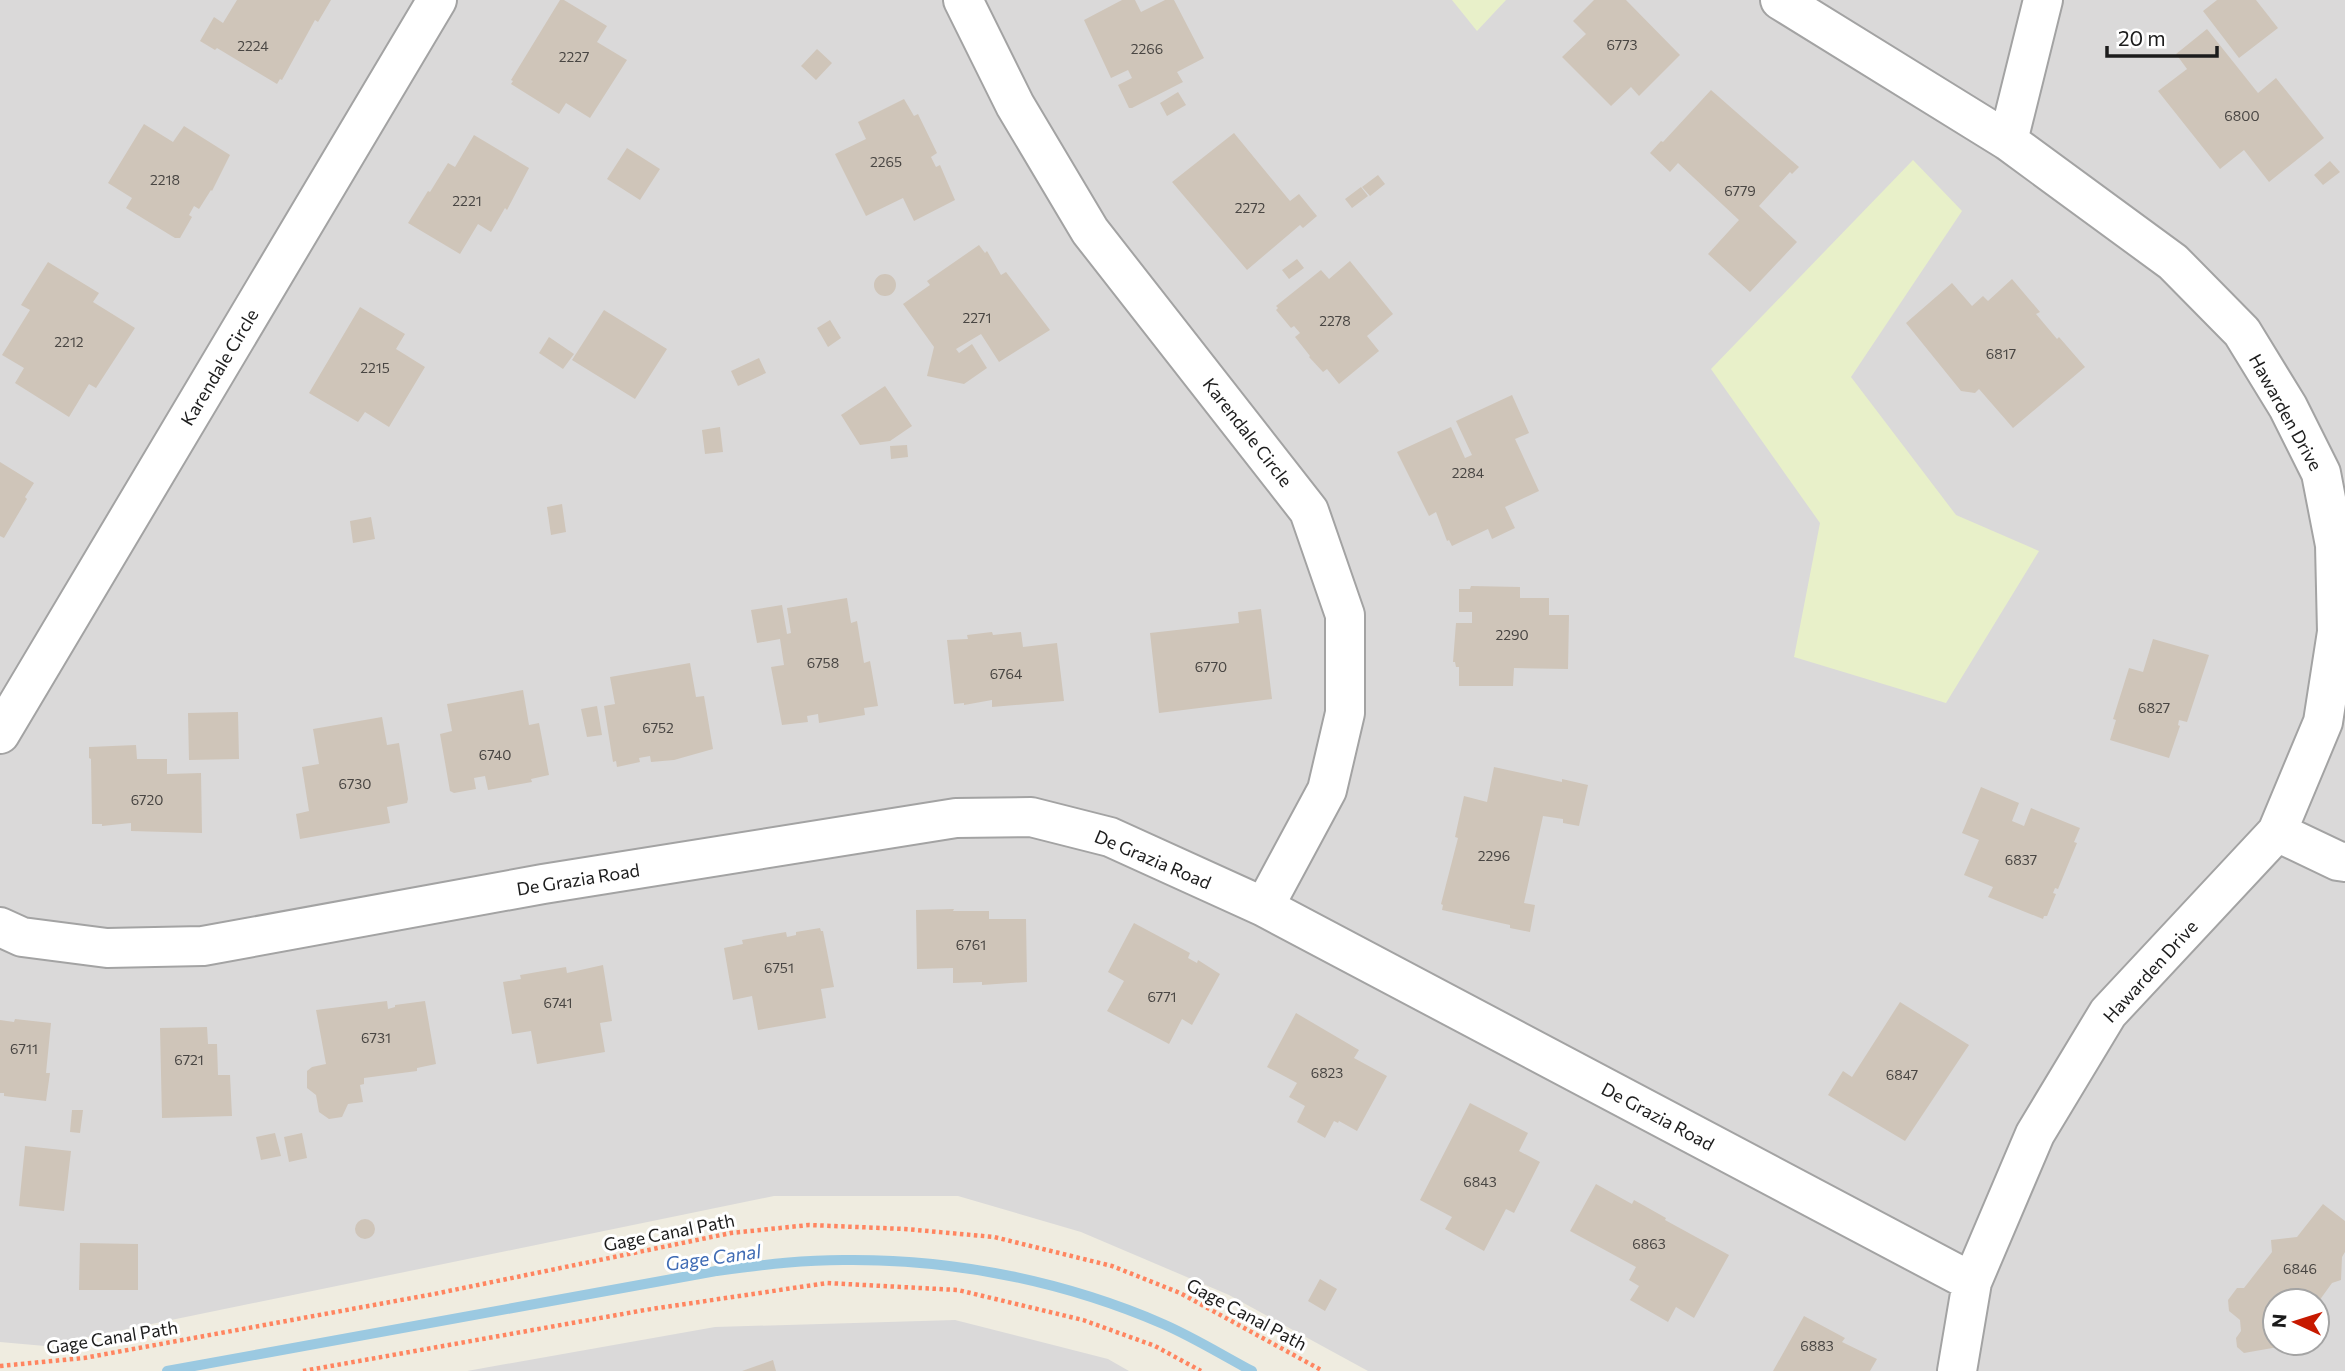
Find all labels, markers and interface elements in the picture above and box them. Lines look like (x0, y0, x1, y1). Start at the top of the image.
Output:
scale bar (2107, 14, 2217, 58)
text: 20 m (2118, 25, 2166, 50)
house number: 6773 (1606, 36, 1638, 53)
house number: 2224 (237, 37, 269, 54)
house number: 2266 (1131, 40, 1163, 57)
house number: 2227 (559, 48, 589, 65)
house number: 6800 (2224, 107, 2260, 124)
house number: 2265 (870, 153, 902, 170)
house number: 2218 (150, 171, 180, 188)
house number: 6779 (1724, 182, 1756, 199)
house number: 2221 (452, 192, 482, 209)
house number: 2272 (1235, 199, 1266, 216)
street label: Karendale Circle (175, 305, 263, 429)
house number: 2271 (963, 309, 991, 326)
house number: 2278 (1319, 312, 1351, 329)
house number: 2212 (54, 333, 84, 350)
house number: 6817 (1986, 345, 2016, 362)
street label: Hawarden Drive (2245, 350, 2327, 474)
house number: 2215 (360, 359, 390, 376)
street label: Karendale Circle (1199, 373, 1297, 491)
house number: 2284 (1452, 464, 1485, 481)
house number: 2290 (1495, 626, 1529, 643)
house number: 6758 (807, 654, 839, 671)
house number: 6770 (1195, 658, 1227, 675)
house number: 6764 (990, 665, 1023, 682)
house number: 6827 (2138, 699, 2170, 716)
house number: 6752 (642, 719, 674, 736)
house number: 6740 (479, 746, 511, 763)
house number: 6730 (339, 775, 371, 792)
house number: 6720 (131, 791, 163, 808)
street label: De Grazia Road (1091, 825, 1215, 893)
house number: 2296 (1478, 847, 1510, 864)
house number: 6837 (2005, 851, 2037, 868)
street label: De Grazia Road (515, 858, 641, 900)
street label: Hawarden Drive (2098, 915, 2202, 1027)
house number: 6761 (956, 936, 986, 953)
house number: 6751 (764, 959, 794, 976)
house number: 6771 (1147, 988, 1177, 1005)
house number: 6741 (544, 994, 572, 1011)
house number: 6731 (361, 1029, 391, 1046)
house number: 6711 (10, 1040, 38, 1057)
house number: 6721 (174, 1051, 204, 1068)
house number: 6823 (1311, 1064, 1343, 1081)
house number: 6847 (1886, 1066, 1918, 1083)
street label: De Grazia Road (1598, 1077, 1718, 1155)
house number: 6843 (1463, 1173, 1497, 1190)
street label: Gage Canal Path (602, 1209, 736, 1255)
house number: 6863 (1632, 1235, 1666, 1252)
water label: Gage Canal (664, 1239, 763, 1275)
house number: 6846 (2283, 1260, 2317, 1277)
street label: Gage Canal Path (1183, 1273, 1311, 1355)
north arrow (2261, 1287, 2331, 1357)
text: N (2267, 1313, 2291, 1329)
street label: Gage Canal Path (45, 1316, 179, 1358)
house number: 6883 (1800, 1337, 1834, 1354)

